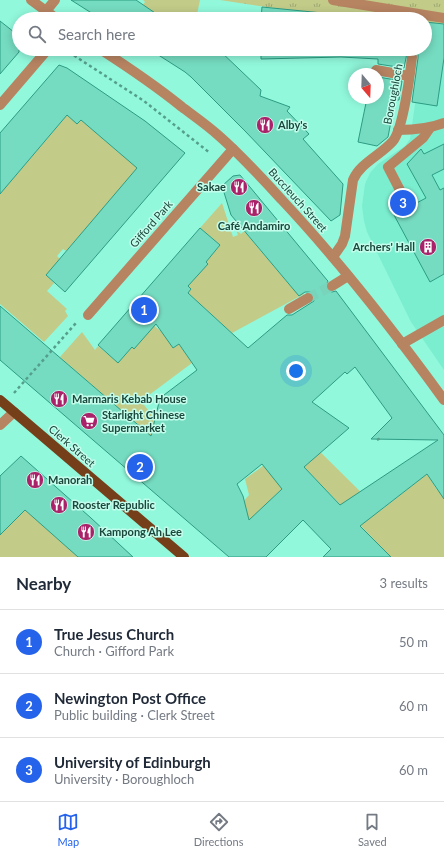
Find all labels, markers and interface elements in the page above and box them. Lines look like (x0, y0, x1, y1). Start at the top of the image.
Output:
search box (12, 12, 432, 56)
icon: search (26, 23, 48, 45)
text: Search here (58, 25, 135, 43)
street label: Boroughloch (380, 62, 405, 125)
north arrow (348, 68, 384, 104)
restaurant icon: Alby's (255, 115, 275, 135)
place label: Alby's (277, 118, 307, 131)
street label: Buccleuch Street (266, 165, 330, 234)
restaurant icon: Sakae (229, 177, 249, 197)
place label: Sakae (197, 180, 226, 193)
pin: 3 (390, 188, 416, 218)
street label: Gifford Park (127, 197, 175, 250)
restaurant icon: Café Andamiro (244, 198, 264, 218)
place label: Café Andamiro (218, 219, 290, 232)
building icon: Archers' Hall (418, 237, 438, 257)
place label: Archers' Hall (352, 240, 415, 253)
pin: 1 (131, 295, 157, 325)
your location (286, 361, 306, 381)
restaurant icon: Marmaris Kebab House (49, 389, 69, 409)
place label: Marmaris Kebab House (72, 392, 187, 405)
place label: Starlight Chinese Supermarket (102, 408, 185, 434)
supermarket icon: Starlight Chinese Supermarket (79, 411, 99, 431)
street label: Clerk Street (47, 422, 98, 469)
pin: 2 (127, 452, 153, 482)
restaurant icon: Manorah (25, 470, 45, 490)
place label: Manorah (48, 473, 92, 486)
restaurant icon: Rooster Republic (49, 495, 69, 515)
place label: Rooster Republic (72, 498, 155, 511)
restaurant icon: Kampong Ah Lee (76, 522, 96, 542)
place label: Kampong Ah Lee (99, 525, 182, 538)
text: Nearby (16, 573, 71, 594)
text: 3 results (380, 575, 428, 591)
text: True Jesus Church (54, 625, 174, 643)
text: 1 (25, 634, 33, 650)
text: 50 m (399, 634, 428, 650)
text: Church · Gifford Park (54, 643, 174, 659)
text: Newington Post Office (54, 689, 206, 707)
text: 2 (25, 698, 33, 714)
text: 60 m (399, 698, 428, 714)
text: Public building · Clerk Street (54, 707, 215, 723)
text: University of Edinburgh (54, 753, 211, 771)
text: 3 (25, 762, 33, 778)
text: 60 m (399, 762, 428, 778)
text: University · Boroughloch (54, 771, 194, 787)
tab: Map (57, 811, 79, 848)
tab: Directions (194, 811, 243, 848)
tab: Saved (358, 811, 387, 848)

